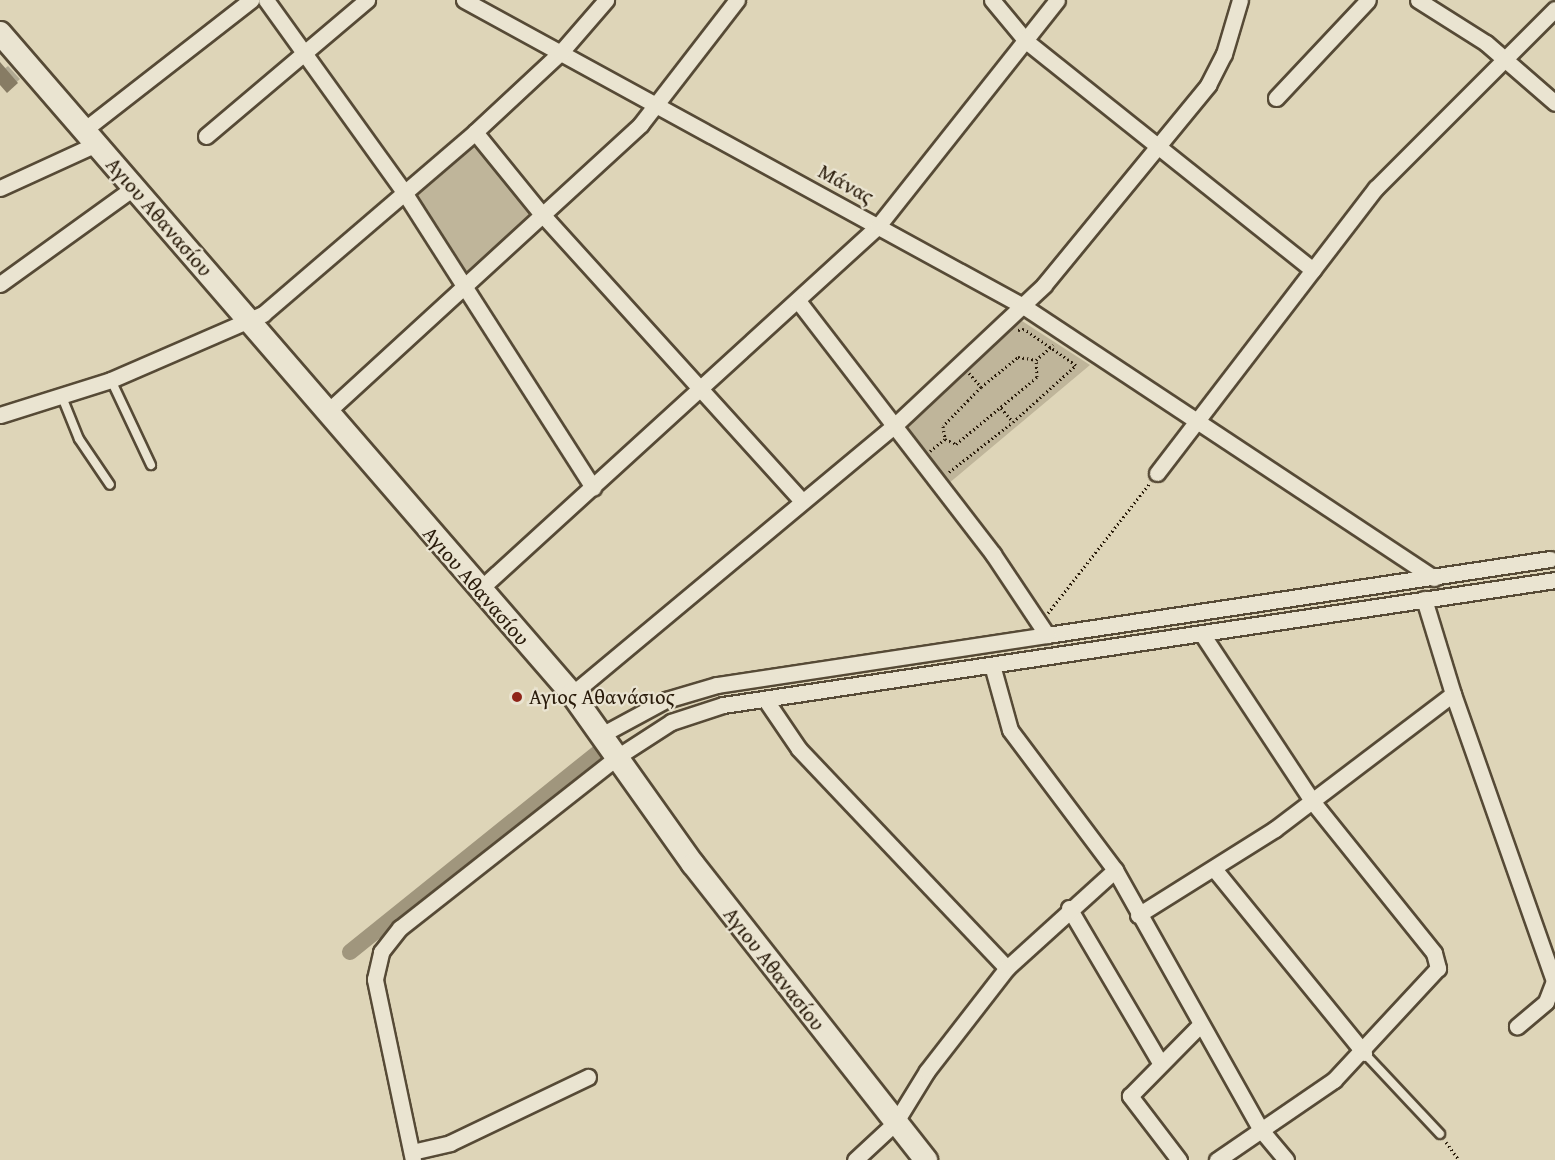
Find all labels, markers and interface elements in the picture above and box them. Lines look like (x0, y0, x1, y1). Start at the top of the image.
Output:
street label: Αγιου Αθανασίου (100, 152, 218, 282)
street label: Μάνας (814, 159, 878, 209)
street label: Αγιου Αθανασίου (417, 521, 535, 651)
place label: Αγιος Αθανάσιος (529, 684, 675, 710)
marker: Αγιος Αθανάσιος (510, 690, 524, 704)
street label: Αγιου Αθανασίου (718, 902, 830, 1036)

